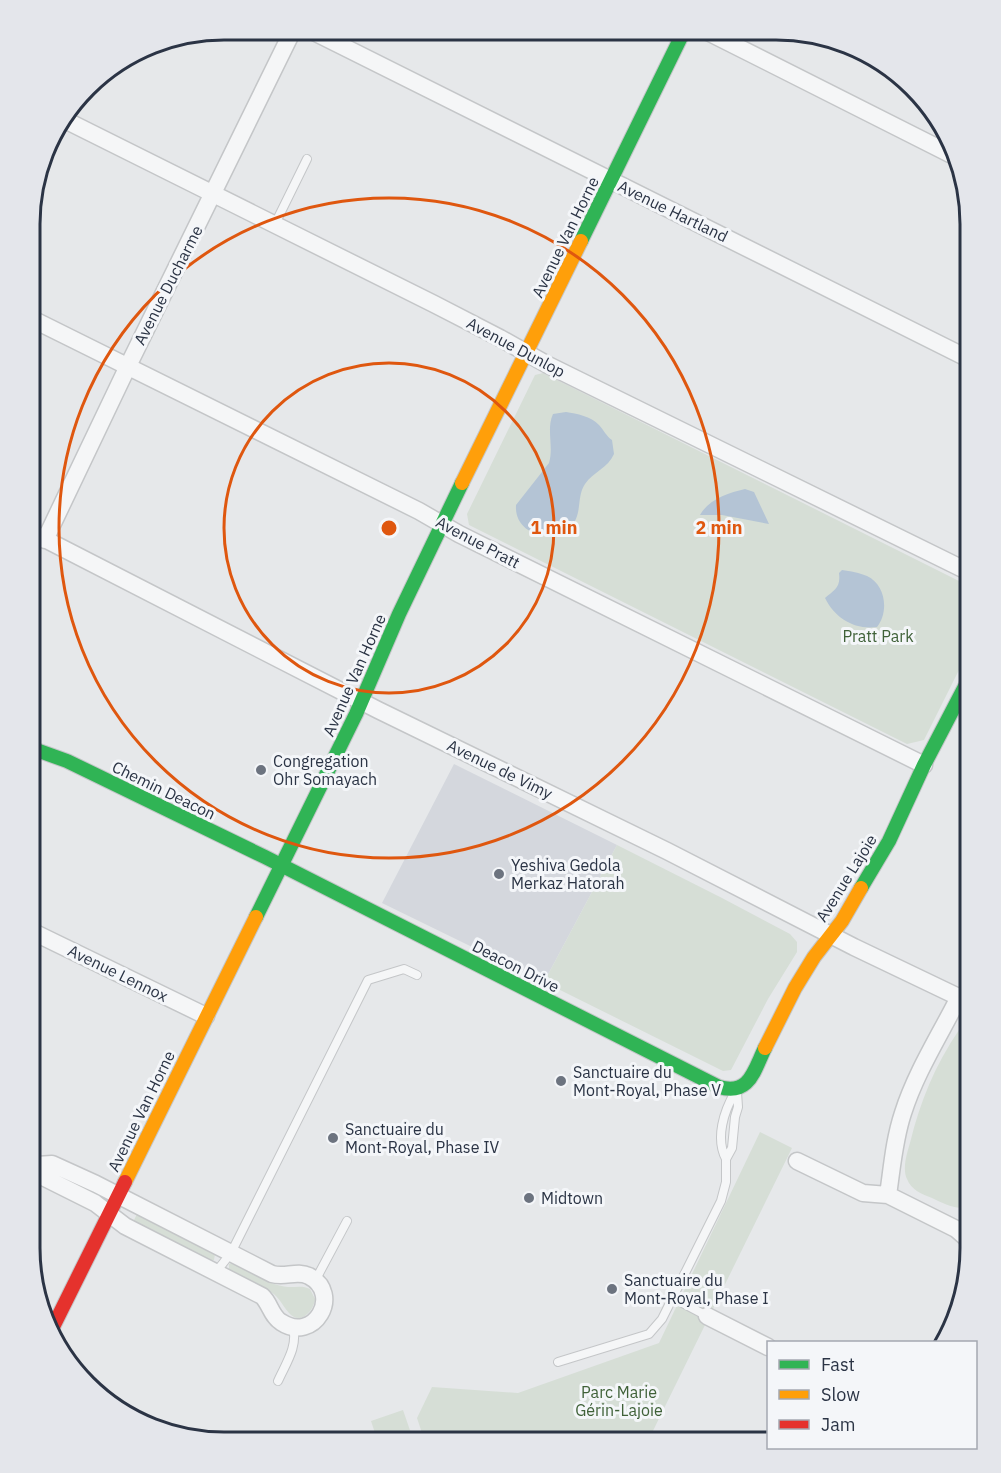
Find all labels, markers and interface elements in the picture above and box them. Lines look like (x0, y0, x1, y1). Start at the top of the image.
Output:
street label: Avenue Van Horne (527, 173, 603, 301)
street label: Avenue Hartland (615, 176, 731, 246)
street label: Avenue Ducharme (129, 222, 207, 348)
street label: Avenue Dunlop (463, 313, 569, 381)
street label: Avenue Pratt (433, 512, 523, 572)
text: 1 min (530, 516, 578, 539)
text: 2 min (695, 516, 743, 539)
centre of rings (379, 518, 399, 538)
street label: Avenue Van Horne (318, 610, 390, 739)
park label: Pratt Park (842, 626, 914, 646)
street label: Avenue de Vimy (444, 735, 556, 803)
place label: Congregation Ohr Somayach (273, 751, 377, 789)
street label: Chemin Deacon (109, 756, 219, 824)
marker: Congregation Ohr Somayach (254, 763, 268, 777)
street label: Avenue Lajoie (811, 830, 881, 925)
place label: Yeshiva Gedola Merkaz Hatorah (511, 855, 625, 893)
marker: Yeshiva Gedola Merkaz Hatorah (492, 867, 506, 881)
street label: Deacon Drive (469, 936, 563, 997)
street label: Avenue Lennox (65, 940, 171, 1006)
street label: Avenue Van Horne (103, 1047, 179, 1175)
place label: Sanctuaire du Mont-Royal, Phase V (573, 1062, 721, 1100)
marker: Sanctuaire du Mont-Royal, Phase V (554, 1074, 568, 1088)
place label: Sanctuaire du Mont-Royal, Phase IV (345, 1119, 500, 1157)
marker: Sanctuaire du Mont-Royal, Phase IV (326, 1131, 340, 1145)
place label: Midtown (541, 1188, 603, 1208)
marker: Midtown (522, 1191, 536, 1205)
place label: Sanctuaire du Mont-Royal, Phase I (624, 1270, 769, 1308)
marker: Sanctuaire du Mont-Royal, Phase I (605, 1282, 619, 1296)
legend (767, 1341, 977, 1449)
text: Fast (821, 1353, 855, 1376)
park label: Parc Marie Gérin-Lajoie (575, 1382, 663, 1420)
text: Slow (821, 1383, 860, 1406)
text: Jam (821, 1413, 856, 1436)

